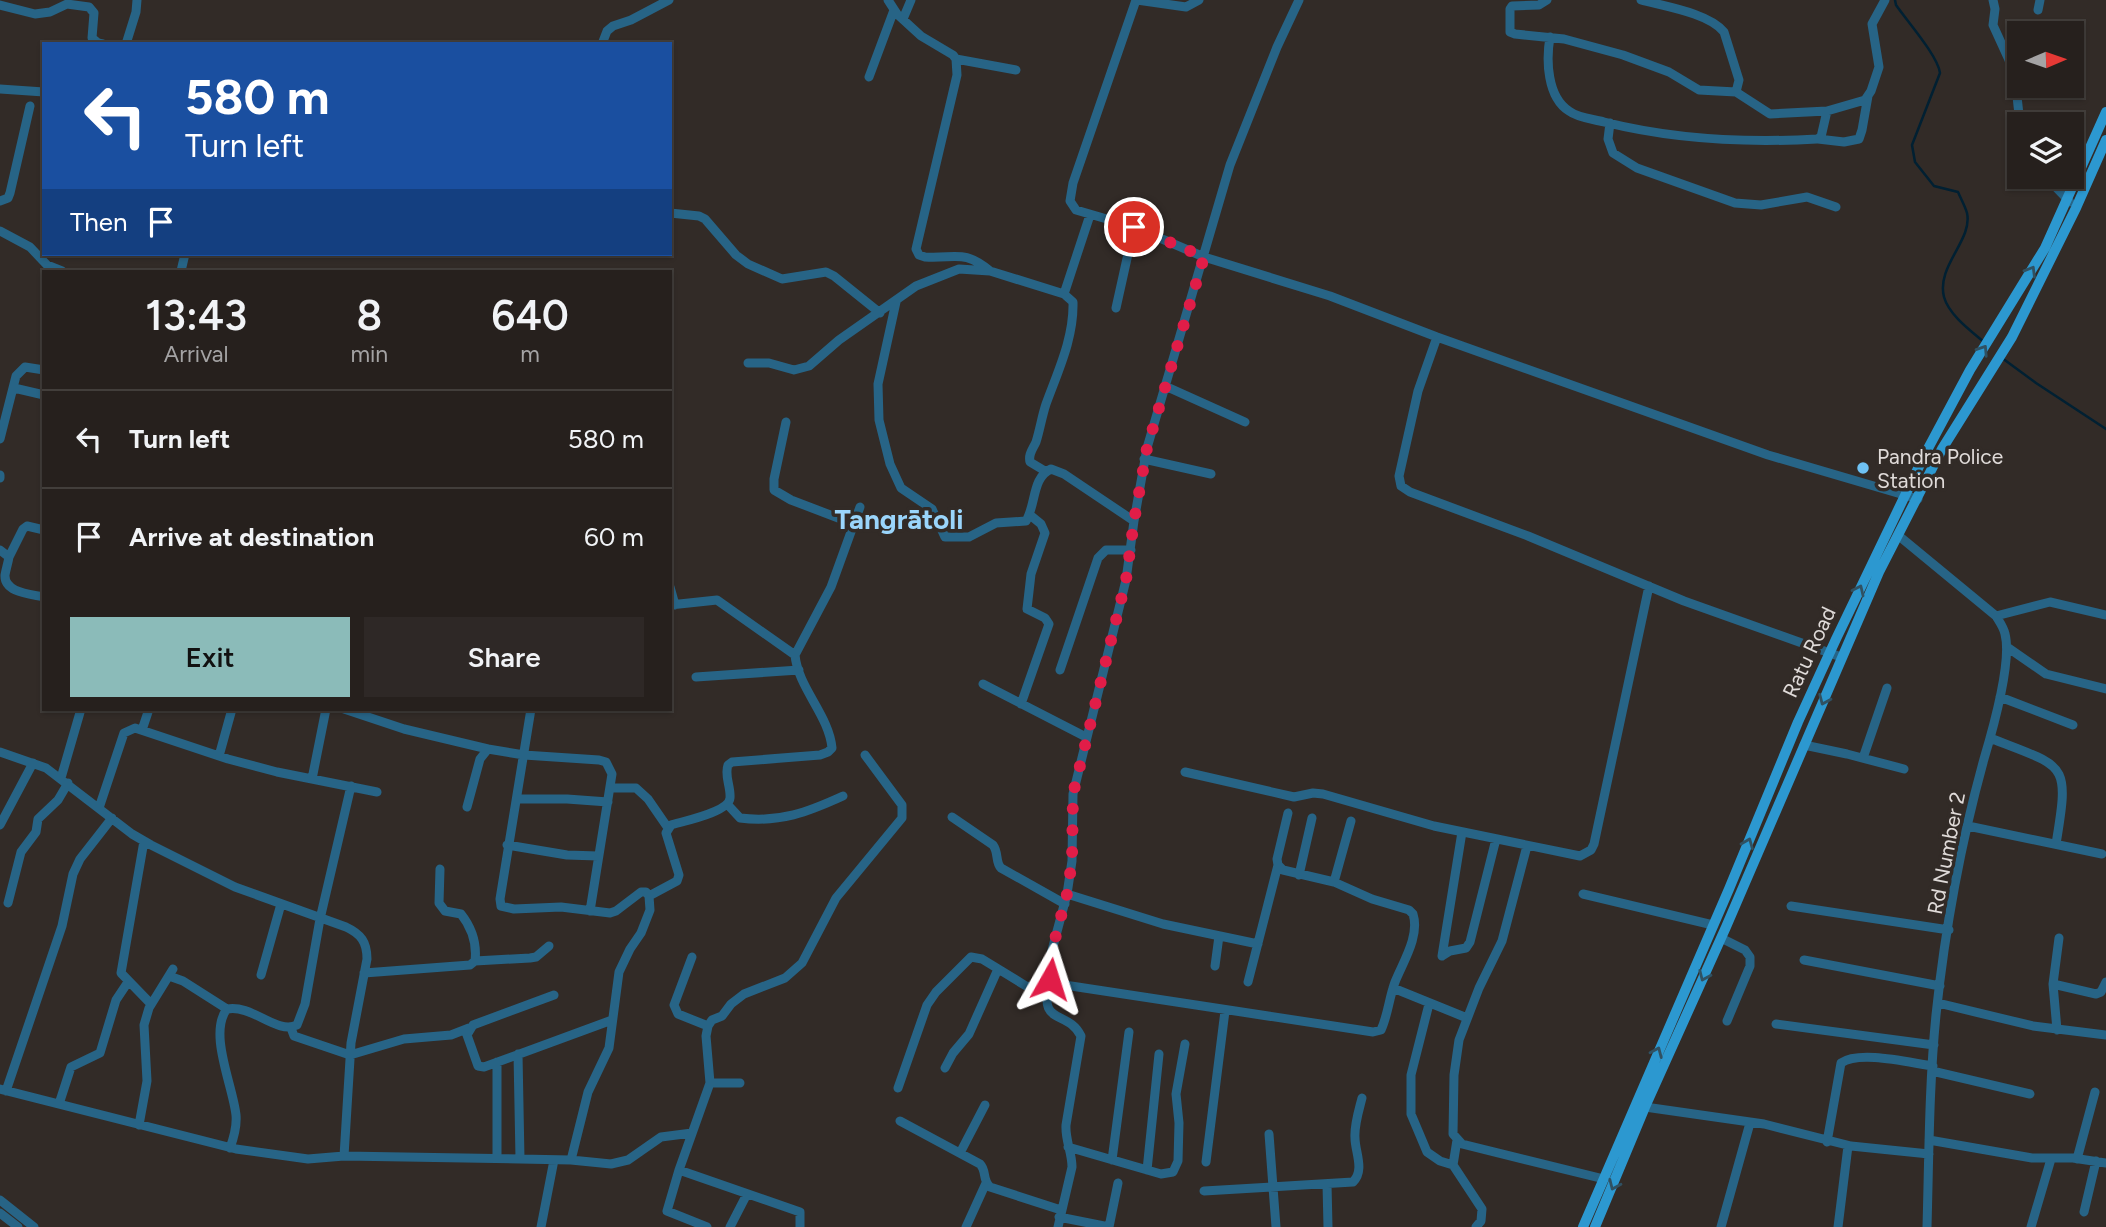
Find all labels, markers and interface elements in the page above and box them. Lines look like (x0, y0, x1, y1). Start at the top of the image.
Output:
north arrow (2007, 21, 2084, 98)
map controls (2007, 21, 2084, 189)
text: 580 m (185, 67, 330, 126)
icon: left (70, 70, 161, 161)
button: layers (2007, 112, 2084, 189)
text: Turn left (185, 127, 304, 165)
pin (1104, 197, 1164, 257)
icon: arrive (142, 203, 180, 241)
text: Then (70, 206, 128, 238)
icon: arrive (1115, 208, 1153, 246)
one-way arrow (2023, 266, 2036, 279)
text: 13:43 (145, 290, 247, 341)
text: 8 (356, 290, 382, 341)
text: 640 (491, 290, 569, 341)
text: Arrival (164, 340, 229, 368)
text: min (350, 340, 388, 368)
text: m (520, 340, 540, 368)
one-way arrow (1975, 344, 1988, 357)
icon: left (70, 420, 108, 458)
text: Turn left (129, 423, 230, 455)
text: 580 m (568, 423, 644, 455)
place label: Pandra Police Station (1877, 444, 2003, 493)
marker: Pandra Police Station (1855, 460, 1871, 476)
district label: Tangrātoli (834, 502, 964, 536)
icon: arrive (70, 518, 108, 556)
text: Arrive at destination (129, 521, 374, 553)
text: 60 m (584, 521, 644, 553)
one-way arrow (1851, 585, 1865, 597)
street label: Ratu Road (1777, 603, 1841, 701)
button: Exit (70, 617, 350, 697)
button: Share (364, 617, 644, 697)
one-way arrow (1818, 693, 1832, 705)
street label: Rd Number 2 (1922, 790, 1970, 916)
one-way arrow (1740, 837, 1754, 850)
position arrow (1013, 942, 1087, 1016)
one-way arrow (1698, 969, 1712, 981)
one-way arrow (1649, 1046, 1663, 1058)
one-way arrow (1608, 1177, 1622, 1190)

